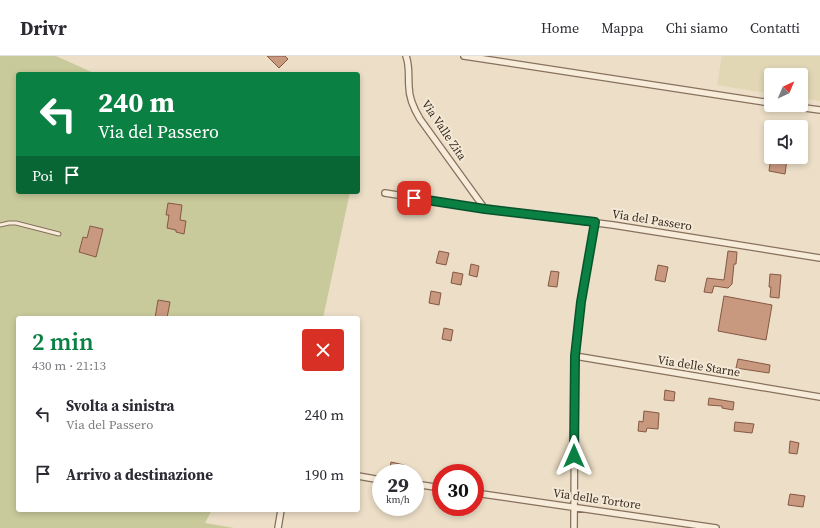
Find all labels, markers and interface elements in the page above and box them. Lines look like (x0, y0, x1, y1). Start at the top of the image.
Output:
text: Drivr (20, 15, 67, 41)
text: Home (541, 18, 579, 38)
text: Mappa (601, 18, 644, 38)
text: Chi siamo (666, 18, 728, 38)
text: Contatti (750, 18, 800, 38)
north arrow (764, 68, 808, 112)
map controls (764, 68, 808, 164)
text: 240 m (98, 83, 175, 121)
icon: left (32, 88, 84, 140)
street label: Via Valle Zita (418, 97, 471, 164)
text: Via del Passero (98, 119, 219, 144)
button: sound (764, 120, 808, 164)
icon: arrive (61, 164, 83, 186)
text: Poi (32, 165, 53, 186)
pin (397, 181, 431, 215)
icon: arrive (403, 187, 425, 209)
street label: Via del Passero (611, 206, 693, 234)
text: 2 min (32, 325, 94, 358)
button: close (302, 329, 344, 371)
street label: Via delle Starne (656, 352, 742, 380)
text: 430 m · 21:13 (32, 357, 106, 374)
text: Svolta a sinistra (66, 395, 175, 416)
icon: left (32, 403, 54, 425)
text: 240 m (304, 404, 344, 425)
text: Via del Passero (66, 416, 153, 433)
position arrow (553, 435, 595, 477)
icon: arrive (32, 463, 54, 485)
text: Arrivo a destinazione (66, 464, 213, 485)
text: 190 m (304, 464, 344, 485)
speed limit sign: 30 (432, 464, 484, 516)
text: 29 (387, 471, 409, 499)
street label: Via delle Tortore (552, 485, 642, 513)
text: km/h (386, 493, 410, 506)

